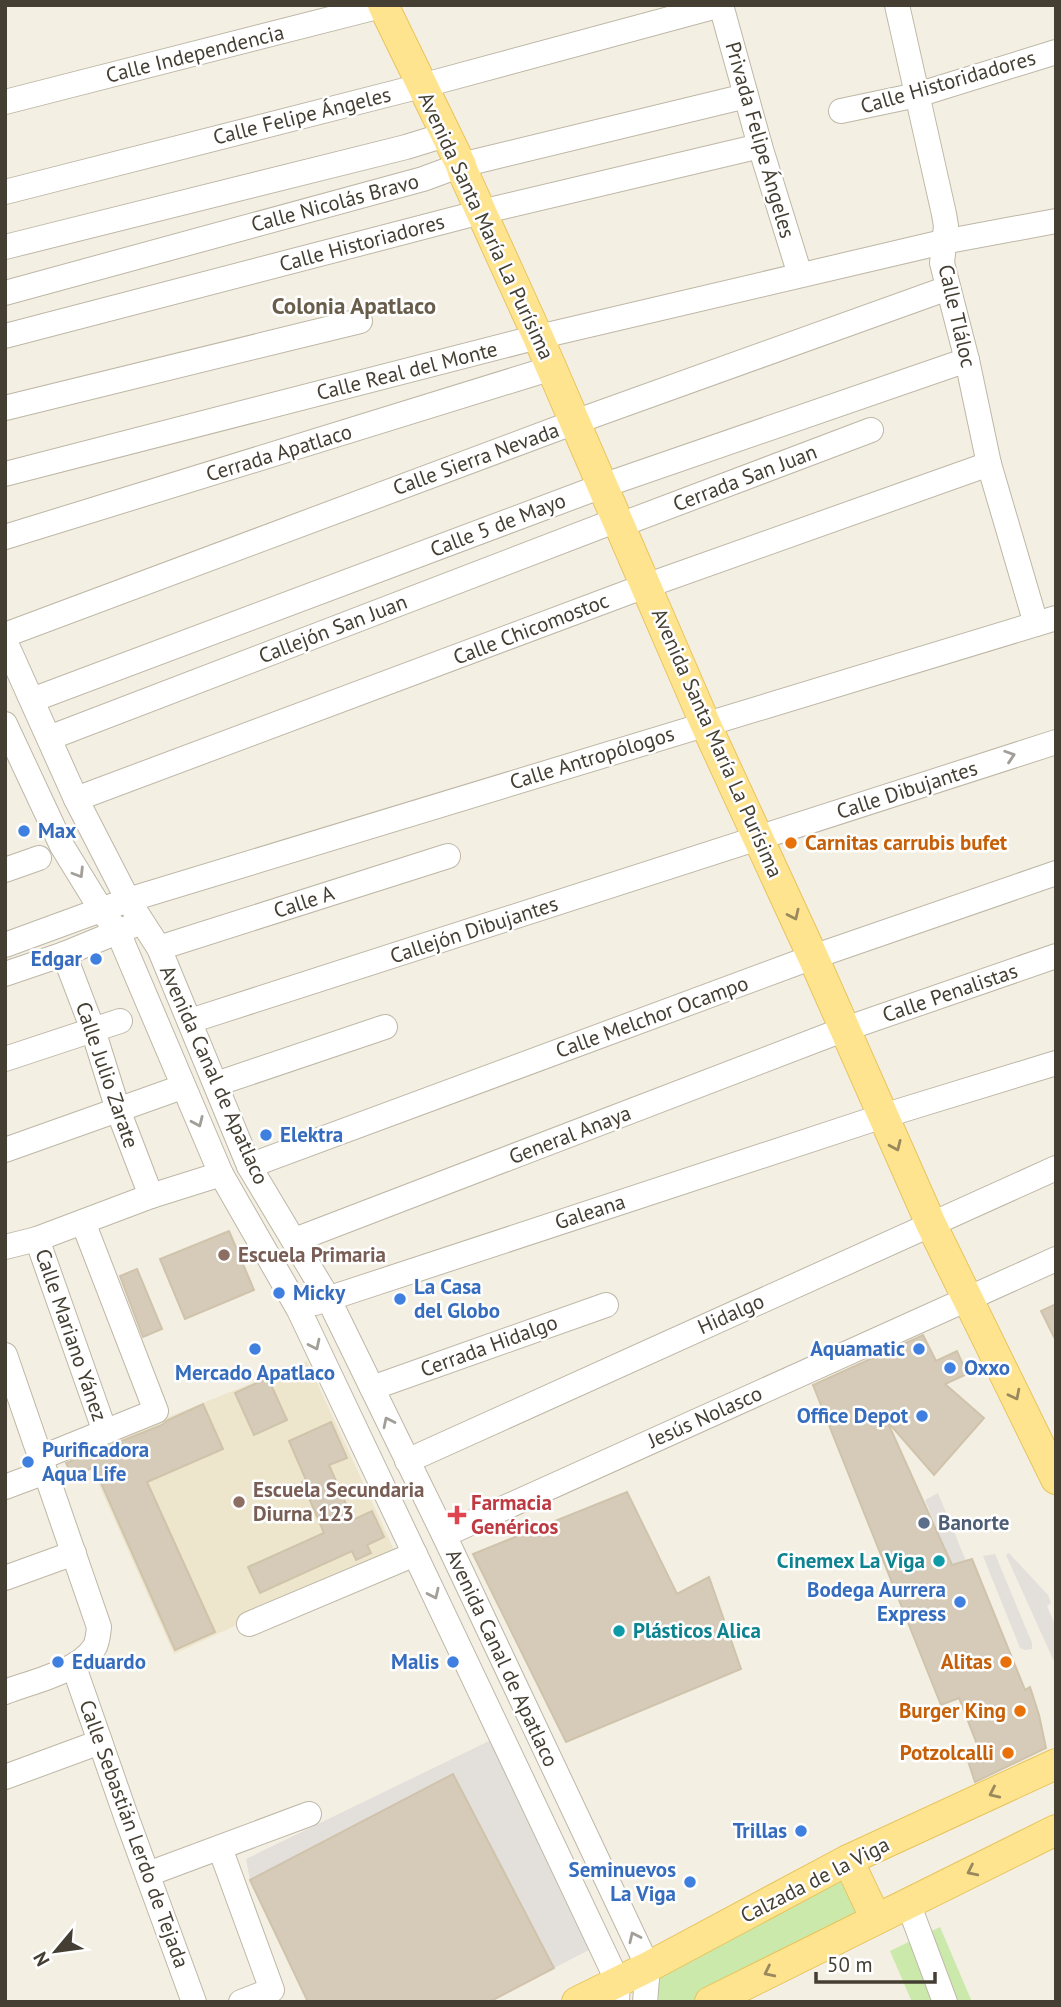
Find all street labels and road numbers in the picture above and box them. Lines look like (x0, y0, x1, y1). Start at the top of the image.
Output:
street label: Calle Independencia (103, 18, 287, 89)
street label: Privada Felipe Ángeles (719, 38, 801, 241)
street label: Calle Historidadores (857, 44, 1039, 119)
street label: Calle Felipe Ángeles (210, 80, 394, 151)
street label: Avenida Santa María La Purísima (413, 88, 560, 364)
street label: Calle Nicolás Bravo (248, 167, 422, 238)
street label: Calle Historiadores (276, 208, 447, 278)
street label: Calle Tláloc (933, 262, 982, 370)
street label: Calle Real del Monte (314, 335, 500, 406)
street label: Calle Sierra Nevada (389, 416, 563, 501)
street label: Cerrada Apatlaco (203, 418, 355, 488)
street label: Cerrada San Juan (669, 438, 821, 517)
street label: Calle 5 de Mayo (426, 486, 569, 563)
street label: Calle Chicomostoc (449, 586, 613, 671)
street label: Callejón San Juan (255, 588, 411, 669)
street label: Avenida Santa María La Purísima (646, 604, 789, 882)
street label: Calle Antropólogos (506, 720, 677, 795)
street label: Calle Dibujantes (833, 754, 981, 825)
street label: Calle A (270, 879, 338, 924)
street label: Callejón Dibujantes (387, 890, 561, 969)
street label: Calle Penalistas (879, 957, 1021, 1028)
street label: Avenida Canal de Apatlaco (154, 961, 275, 1189)
street label: Calle Melchor Ocampo (552, 969, 752, 1064)
street label: Calle Julio Zarate (70, 998, 145, 1151)
street label: General Anaya (505, 1099, 635, 1170)
street label: Galeana (551, 1188, 628, 1236)
street label: Calle Mariano Yánez (29, 1245, 114, 1425)
street label: Hidalgo (693, 1287, 768, 1340)
street label: Cerrada Hidalgo (417, 1308, 561, 1383)
street label: Jesús Nolasco (642, 1379, 766, 1454)
street label: Avenida Canal de Apatlaco (440, 1545, 565, 1771)
street label: Calle Sebastián Lerdo de Tejada (73, 1696, 196, 1971)
street label: Calzada de la Viga (736, 1830, 894, 1929)

